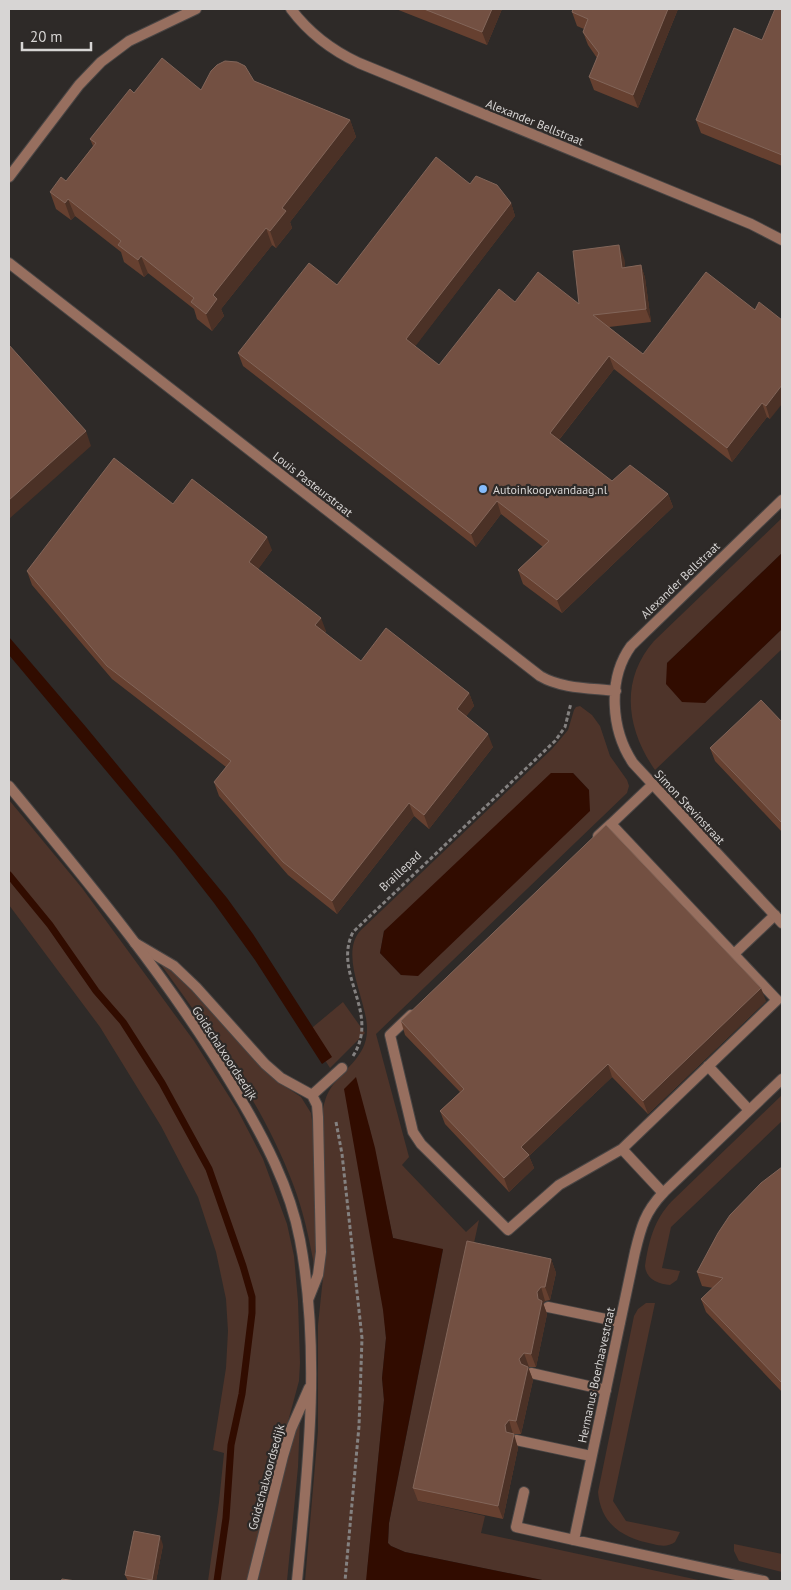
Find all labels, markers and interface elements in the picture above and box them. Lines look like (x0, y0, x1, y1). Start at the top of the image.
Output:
scale bar (22, 20, 91, 52)
text: 20 m (30, 27, 63, 46)
street label: Alexander Bellstraat (484, 96, 586, 148)
street label: Louis Pasteurstraat (270, 448, 356, 520)
place label: Autoinkoopvandaag.nl (493, 482, 608, 497)
marker: Autoinkoopvandaag.nl (477, 483, 489, 495)
street label: Alexander Bellstraat (637, 538, 723, 622)
street label: Simon Stevinstraat (652, 767, 728, 847)
street label: Braillepad (376, 848, 424, 894)
street label: Goidschalxoordsedijk (189, 1003, 261, 1103)
street label: Hermanus Boerhaavestraat (574, 1306, 618, 1444)
street label: Goidschalxoordsedijk (245, 1422, 287, 1532)

